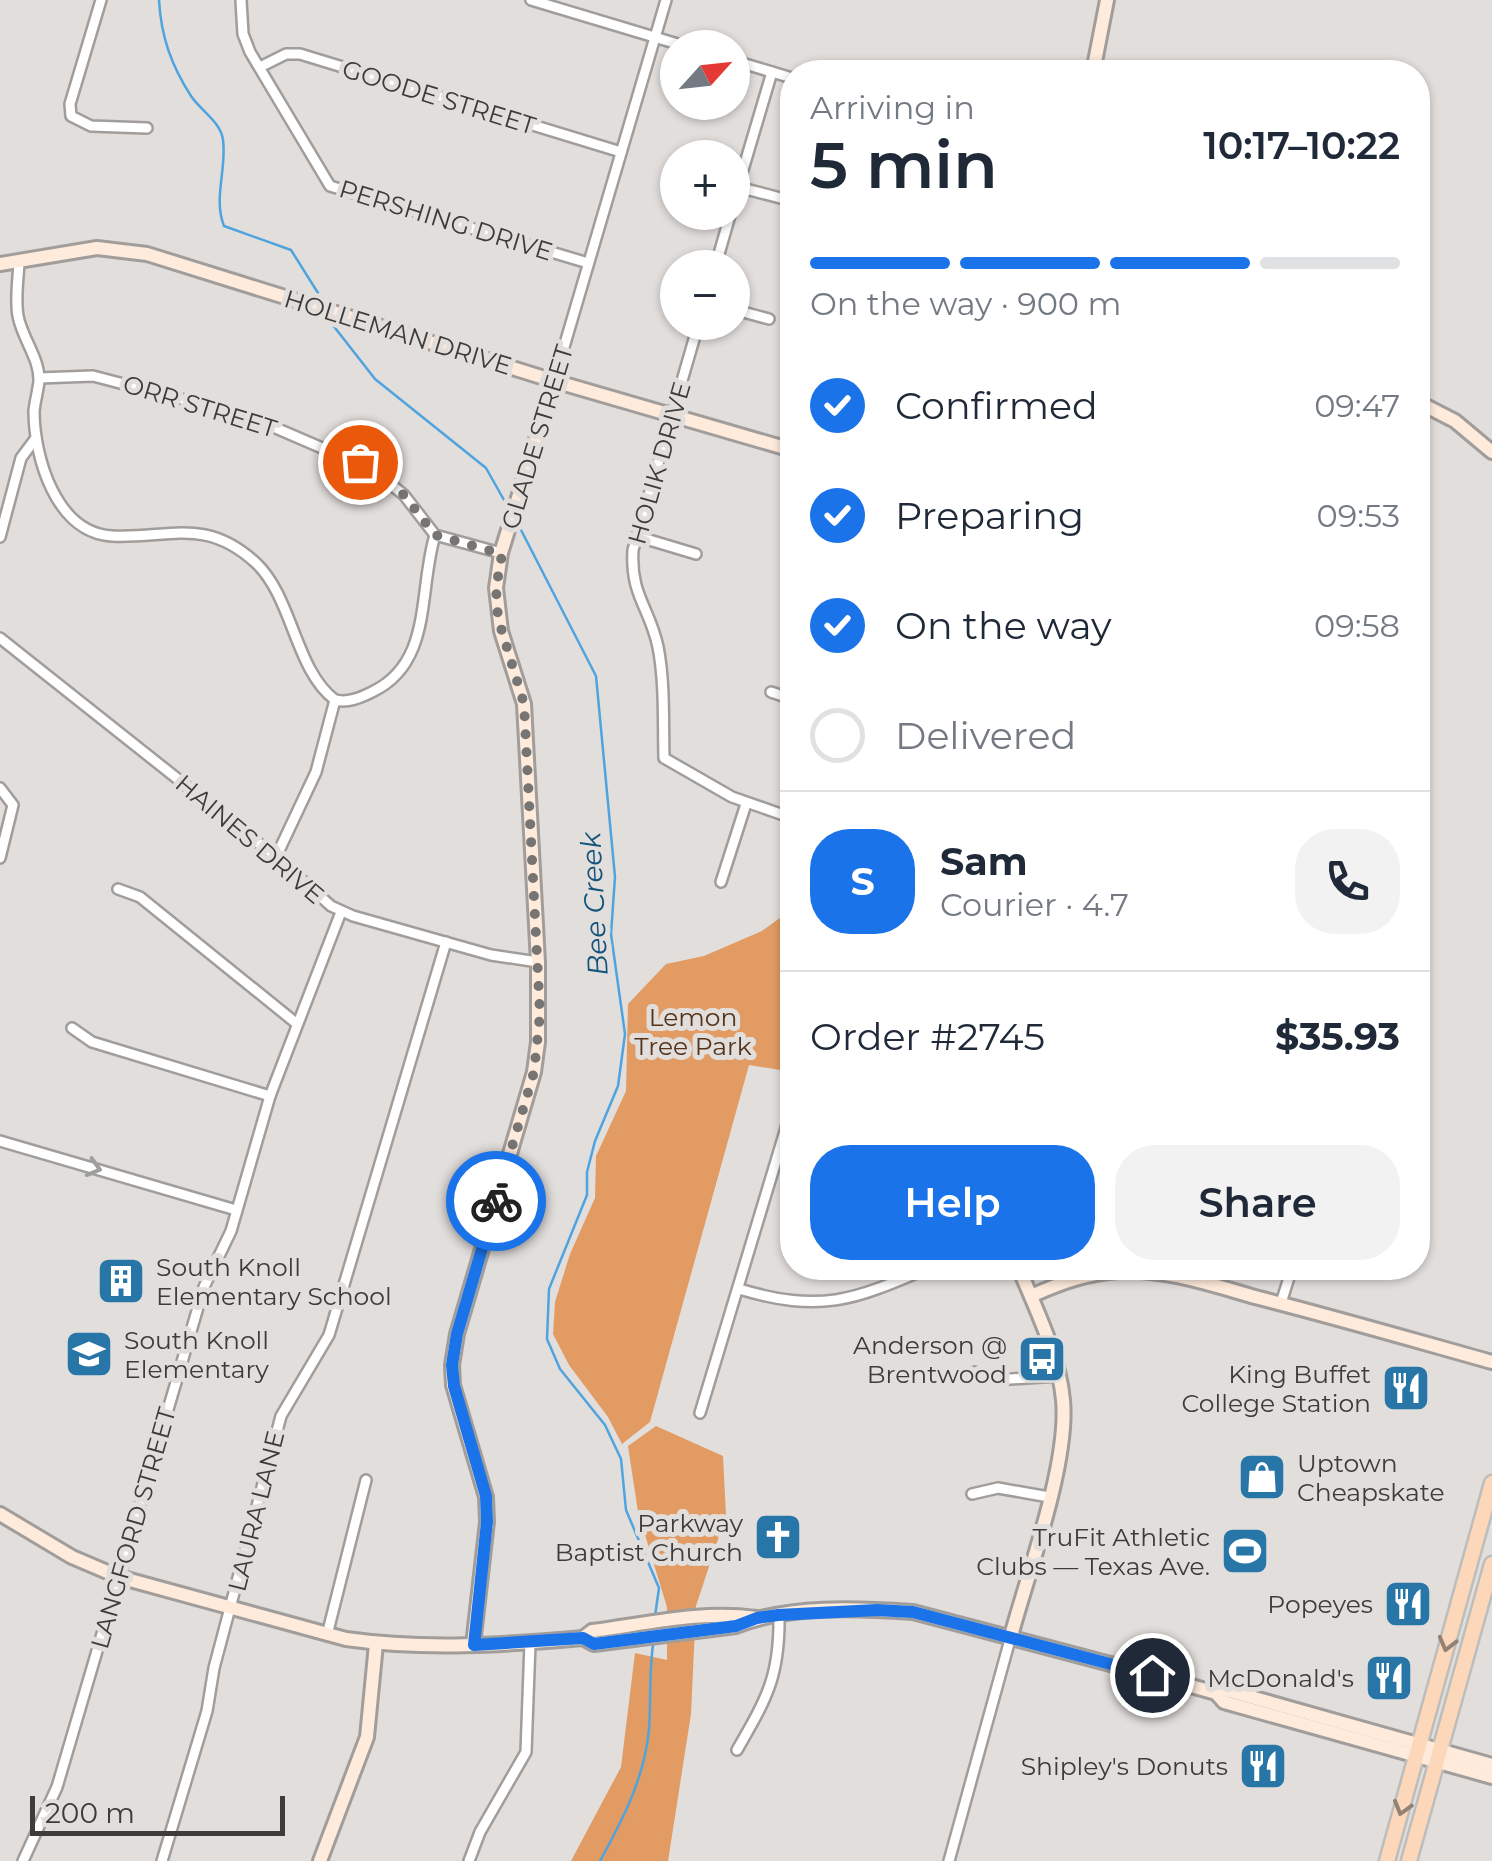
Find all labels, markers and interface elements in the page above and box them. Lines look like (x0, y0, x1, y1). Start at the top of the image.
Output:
north arrow (660, 30, 750, 120)
map controls (660, 30, 750, 340)
street label: GOODE STREET (339, 53, 540, 141)
text: Arriving in (810, 88, 975, 127)
text: 10:17–10:22 (1203, 122, 1400, 169)
text: 5 min (810, 125, 998, 204)
button: + (660, 140, 750, 230)
street label: PERSHING DRIVE (336, 173, 556, 267)
button: − (660, 250, 750, 340)
street label: HOLLEMAN DRIVE (281, 283, 515, 381)
text: On the way · 900 m (810, 284, 1121, 323)
street label: GLADE STREET (495, 341, 579, 533)
street label: ORR STREET (120, 368, 281, 444)
street label: HOLIK DRIVE (621, 378, 697, 548)
icon: check (810, 378, 865, 433)
text: Confirmed (895, 382, 1098, 429)
text: 09:47 (1314, 386, 1400, 425)
pin (318, 420, 403, 505)
icon: bag (333, 435, 388, 490)
icon: check (810, 488, 865, 543)
text: Preparing (895, 492, 1084, 539)
text: 09:53 (1317, 496, 1400, 535)
icon: check (810, 598, 865, 653)
text: On the way (895, 602, 1112, 649)
text: 09:58 (1314, 606, 1400, 645)
text: Delivered (895, 712, 1076, 759)
street label: HAINES DRIVE (170, 768, 330, 910)
button: phone (1295, 829, 1400, 934)
water label: Bee Creek (573, 830, 615, 977)
text: Sam (940, 838, 1028, 885)
text: S (850, 858, 875, 905)
text: Courier · 4.7 (940, 885, 1129, 924)
park label: Lemon Tree Park (634, 1002, 752, 1061)
text: Order #2745 (810, 1013, 1045, 1060)
text: $35.93 (1275, 1013, 1400, 1060)
button: Help (810, 1145, 1095, 1260)
button: Share (1115, 1145, 1400, 1260)
courier (446, 1151, 546, 1251)
one-way arrow (84, 1156, 101, 1177)
icon: bike (469, 1174, 524, 1229)
place label: South Knoll Elementary School (156, 1252, 392, 1311)
building icon: South Knoll Elementary School (95, 1255, 147, 1307)
place label: South Knoll Elementary (124, 1325, 269, 1384)
school or university icon: South Knoll Elementary (63, 1328, 115, 1380)
place label: Anderson @ Brentwood (853, 1330, 1007, 1389)
bus stop icon: Anderson @ Brentwood (1016, 1333, 1068, 1385)
place label: King Buffet College Station (1182, 1359, 1371, 1418)
restaurant icon: King Buffet College Station (1380, 1362, 1432, 1414)
street label: LANGFORD STREET (84, 1403, 182, 1652)
street label: LAURA LANE (222, 1428, 290, 1594)
place label: Uptown Cheapskate (1297, 1448, 1444, 1507)
shop icon: Uptown Cheapskate (1236, 1451, 1288, 1503)
place label: Parkway Baptist Church (555, 1508, 743, 1567)
church icon: Parkway Baptist Church (752, 1511, 804, 1563)
place label: TruFit Athletic Clubs — Texas Ave. (976, 1522, 1210, 1581)
sports icon: TruFit Athletic Clubs — Texas Ave. (1219, 1525, 1271, 1577)
restaurant icon: Popeyes (1382, 1578, 1434, 1630)
place label: Popeyes (1267, 1589, 1373, 1619)
pin (1110, 1633, 1195, 1718)
one-way arrow (1438, 1635, 1459, 1652)
icon: home (1125, 1648, 1180, 1703)
restaurant icon: McDonald's (1363, 1652, 1415, 1704)
place label: McDonald's (1207, 1663, 1354, 1693)
restaurant icon: Shipley's Donuts (1237, 1740, 1289, 1792)
place label: Shipley's Donuts (1021, 1751, 1228, 1781)
scale bar (30, 1791, 285, 1836)
text: 200 m (45, 1796, 135, 1830)
one-way arrow (1393, 1799, 1414, 1816)

